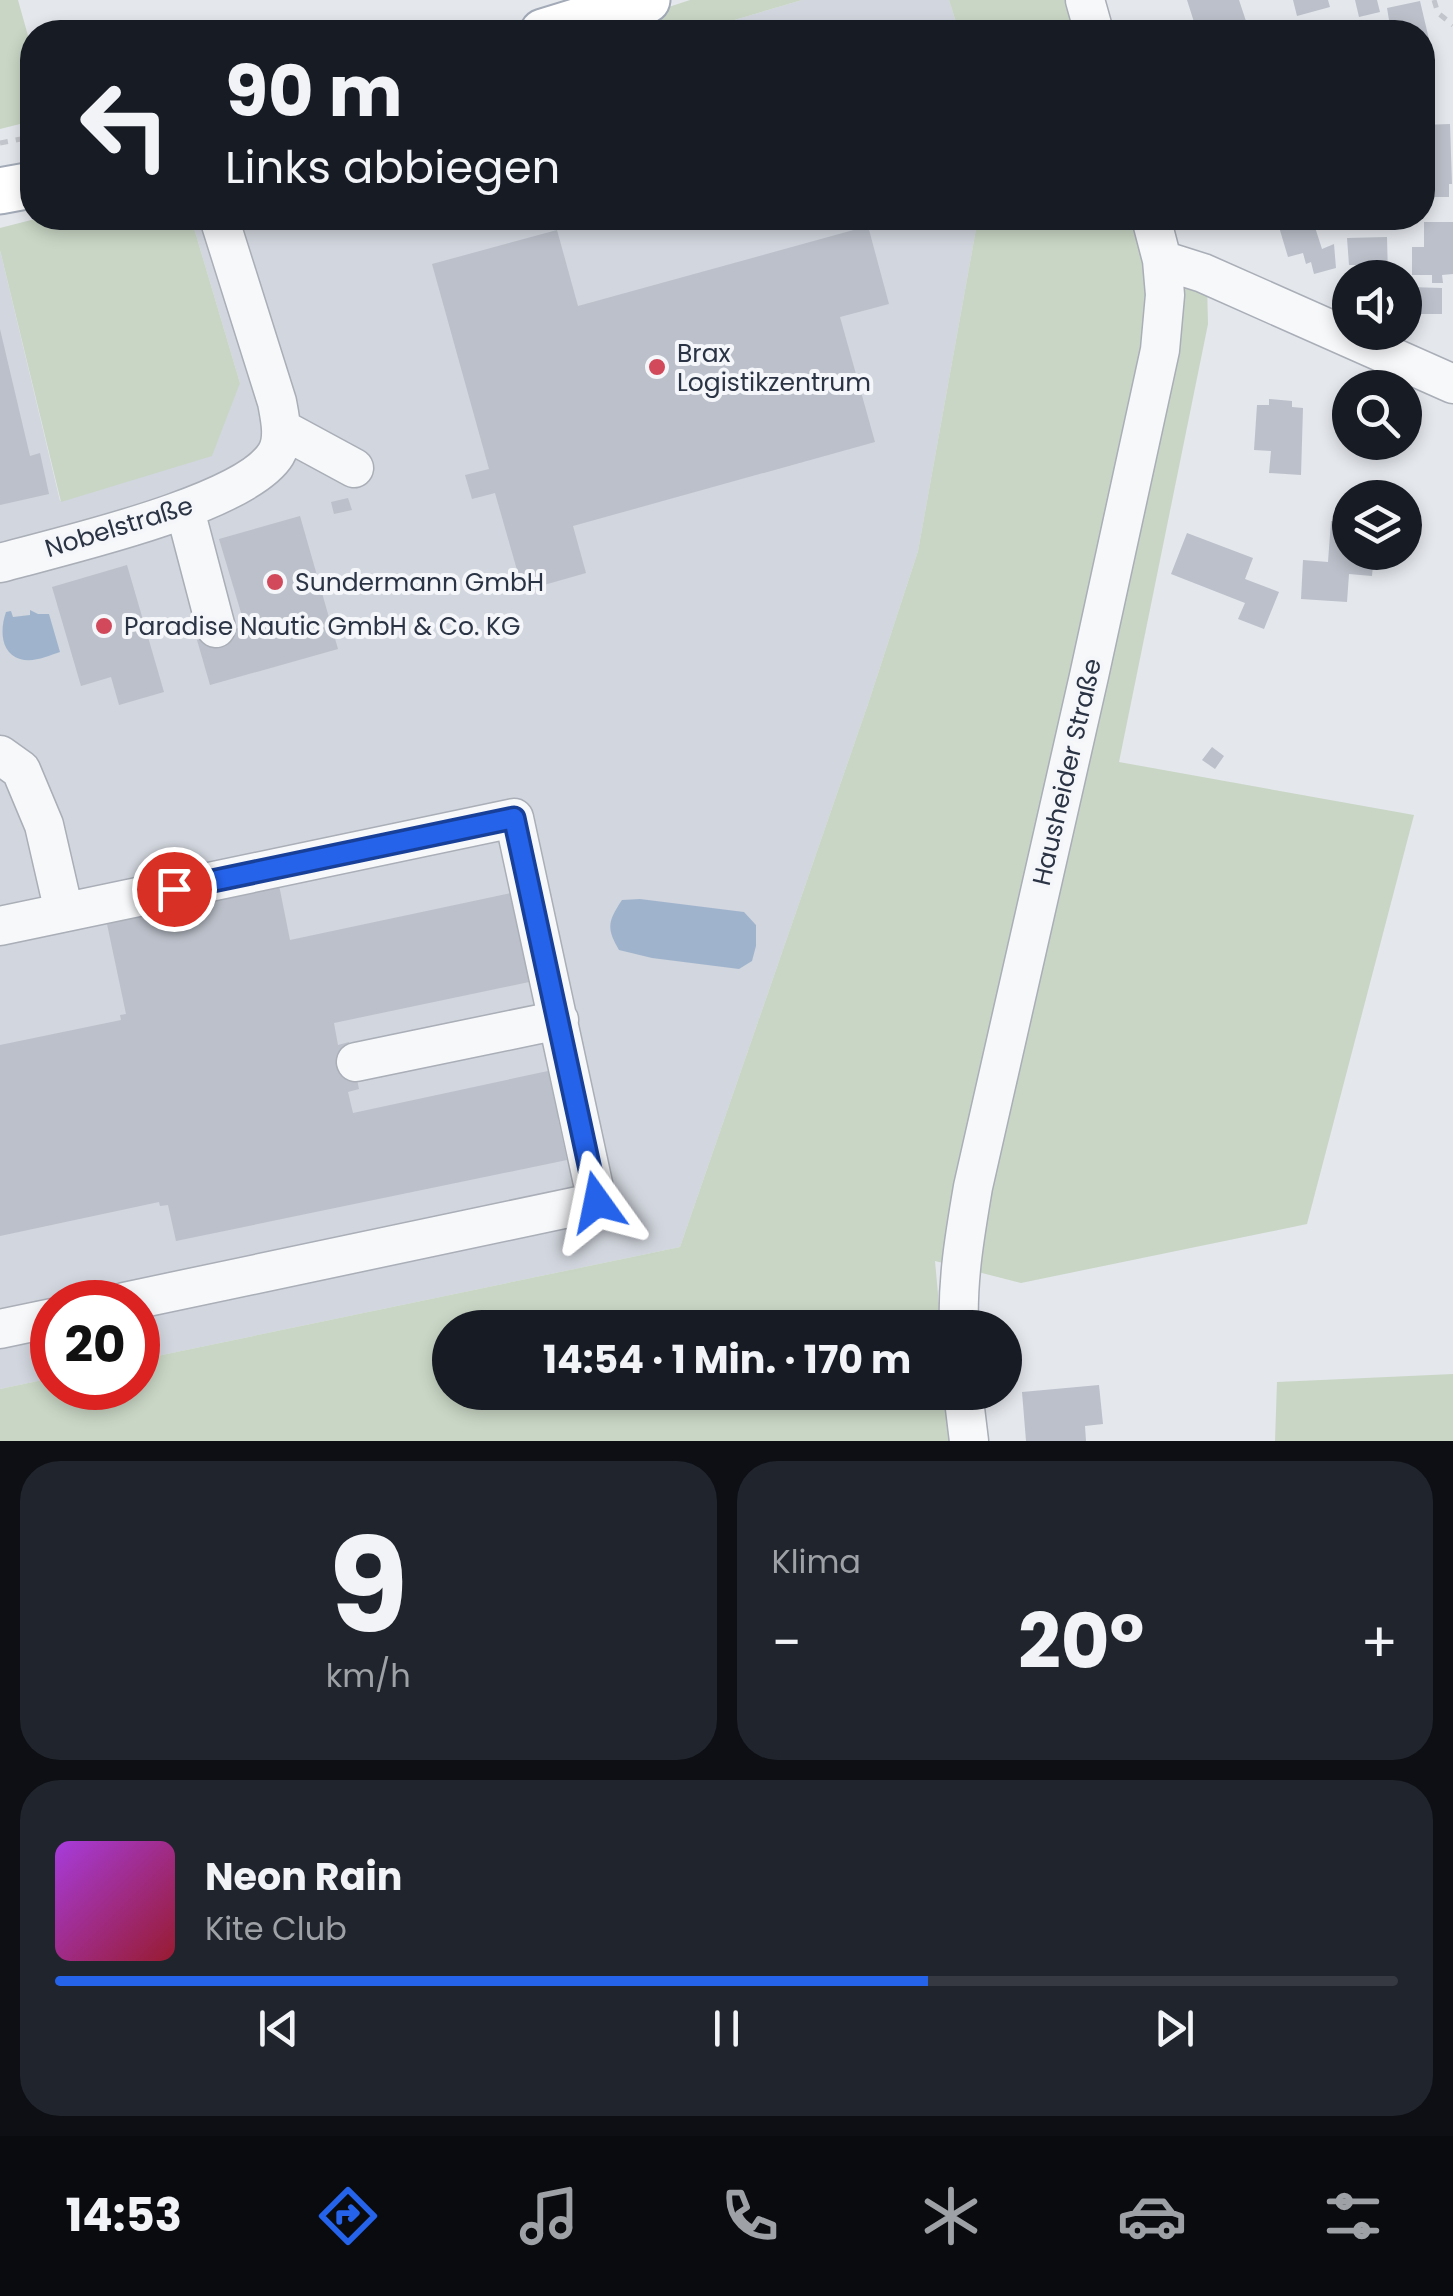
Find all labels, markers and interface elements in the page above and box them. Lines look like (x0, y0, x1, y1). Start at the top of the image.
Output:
text: 90 m (225, 42, 403, 141)
icon: left (60, 60, 190, 190)
text: Links abbiegen (225, 136, 560, 199)
map controls (1332, 260, 1422, 570)
button: sound (1332, 260, 1422, 350)
place label: Brax Logistikzentrum (677, 336, 871, 400)
marker: Brax Logistikzentrum (646, 356, 668, 378)
button: search (1332, 370, 1422, 460)
button: layers (1332, 480, 1422, 570)
street label: Nobelstraße (41, 488, 197, 566)
place label: Sundermann GmbH (295, 565, 544, 600)
marker: Sundermann GmbH (264, 571, 286, 593)
place label: Paradise Nautic GmbH & Co. KG (124, 609, 520, 644)
marker: Paradise Nautic GmbH & Co. KG (93, 615, 115, 637)
street label: Hausheider Straße (1024, 655, 1110, 889)
pin (132, 847, 217, 932)
icon: arrive (147, 862, 202, 917)
position arrow (545, 1150, 649, 1254)
speed limit sign: 20 (30, 1280, 160, 1410)
text: 14:54 · 1 Min. · 170 m (543, 1333, 911, 1386)
text: 9 (328, 1495, 408, 1678)
text: Klima (772, 1539, 861, 1584)
text: 20° (1018, 1589, 1144, 1694)
text: − (772, 1604, 802, 1681)
text: + (1360, 1604, 1398, 1681)
text: km/h (326, 1653, 411, 1698)
text: Neon Rain (205, 1850, 402, 1903)
text: Kite Club (205, 1906, 347, 1951)
icon: previous (251, 2001, 306, 2056)
icon: pause (699, 2001, 754, 2056)
icon: next (1147, 2001, 1202, 2056)
icon: directions (313, 2181, 383, 2251)
icon: music (514, 2181, 584, 2251)
icon: phone (715, 2181, 785, 2251)
icon: climate (916, 2181, 986, 2251)
icon: car (1117, 2181, 1187, 2251)
icon: filters (1318, 2181, 1388, 2251)
text: 14:53 (65, 2184, 182, 2247)

